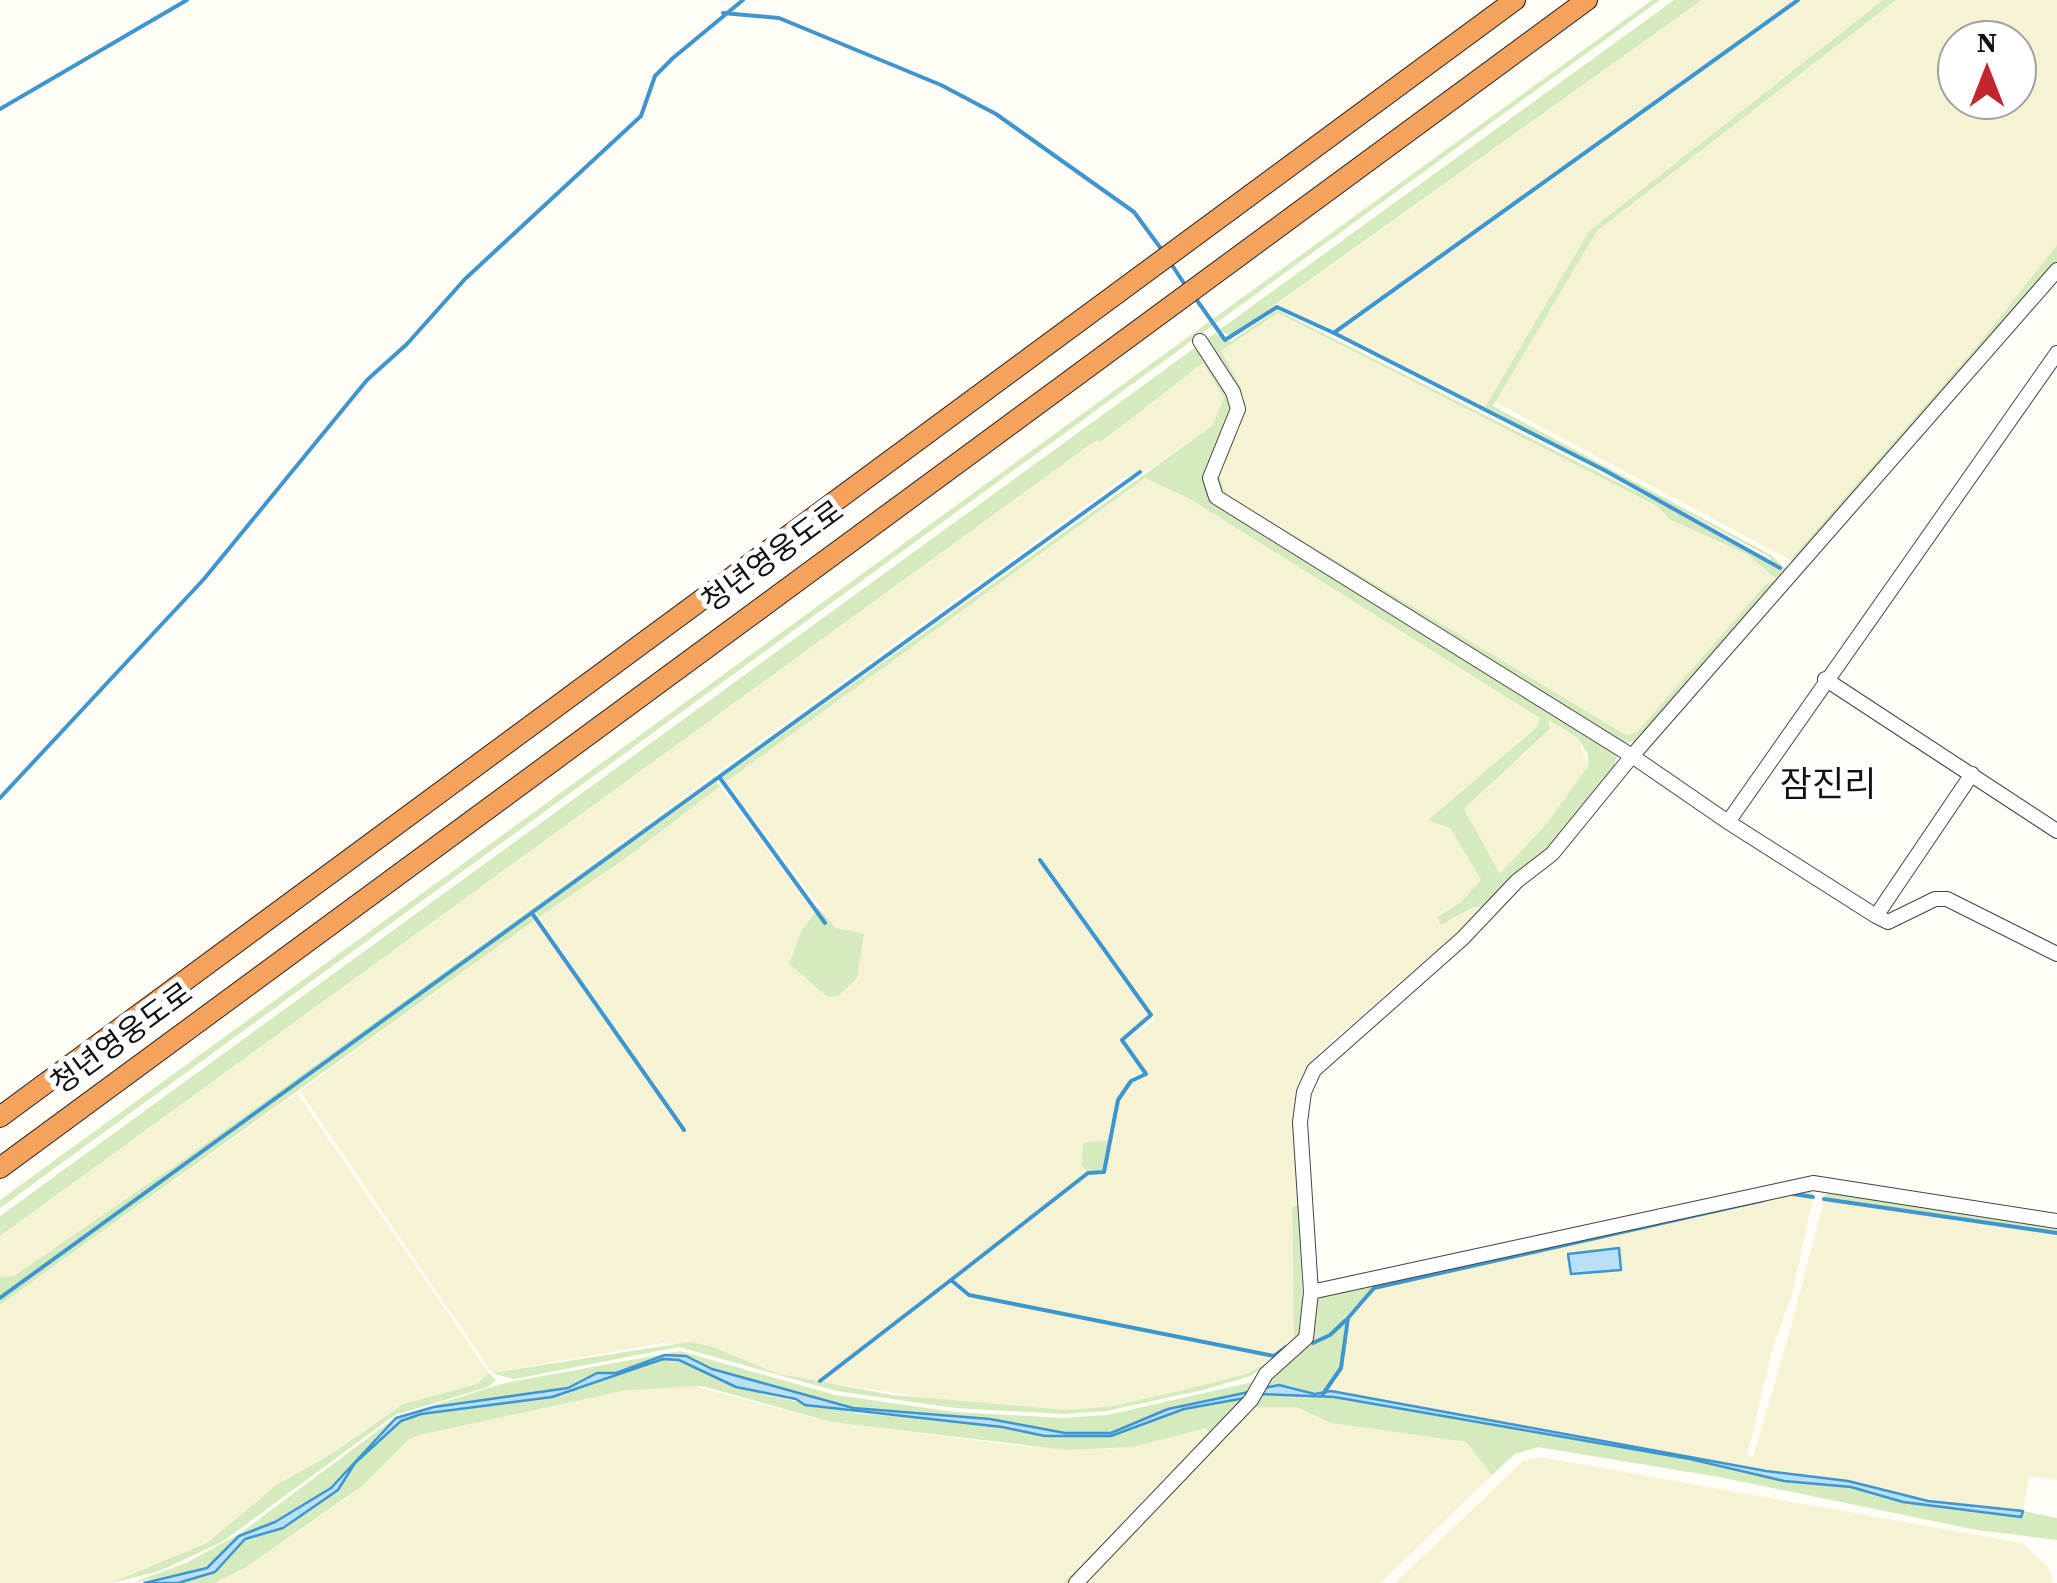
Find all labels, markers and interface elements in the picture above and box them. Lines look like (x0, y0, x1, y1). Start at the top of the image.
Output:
north arrow (1937, 20, 2037, 120)
text: N (1977, 23, 1997, 61)
street label: 청년영웅도로 (696, 495, 852, 621)
district label: 잠진리 (1780, 766, 1876, 808)
street label: 청년영웅도로 (45, 977, 201, 1103)

